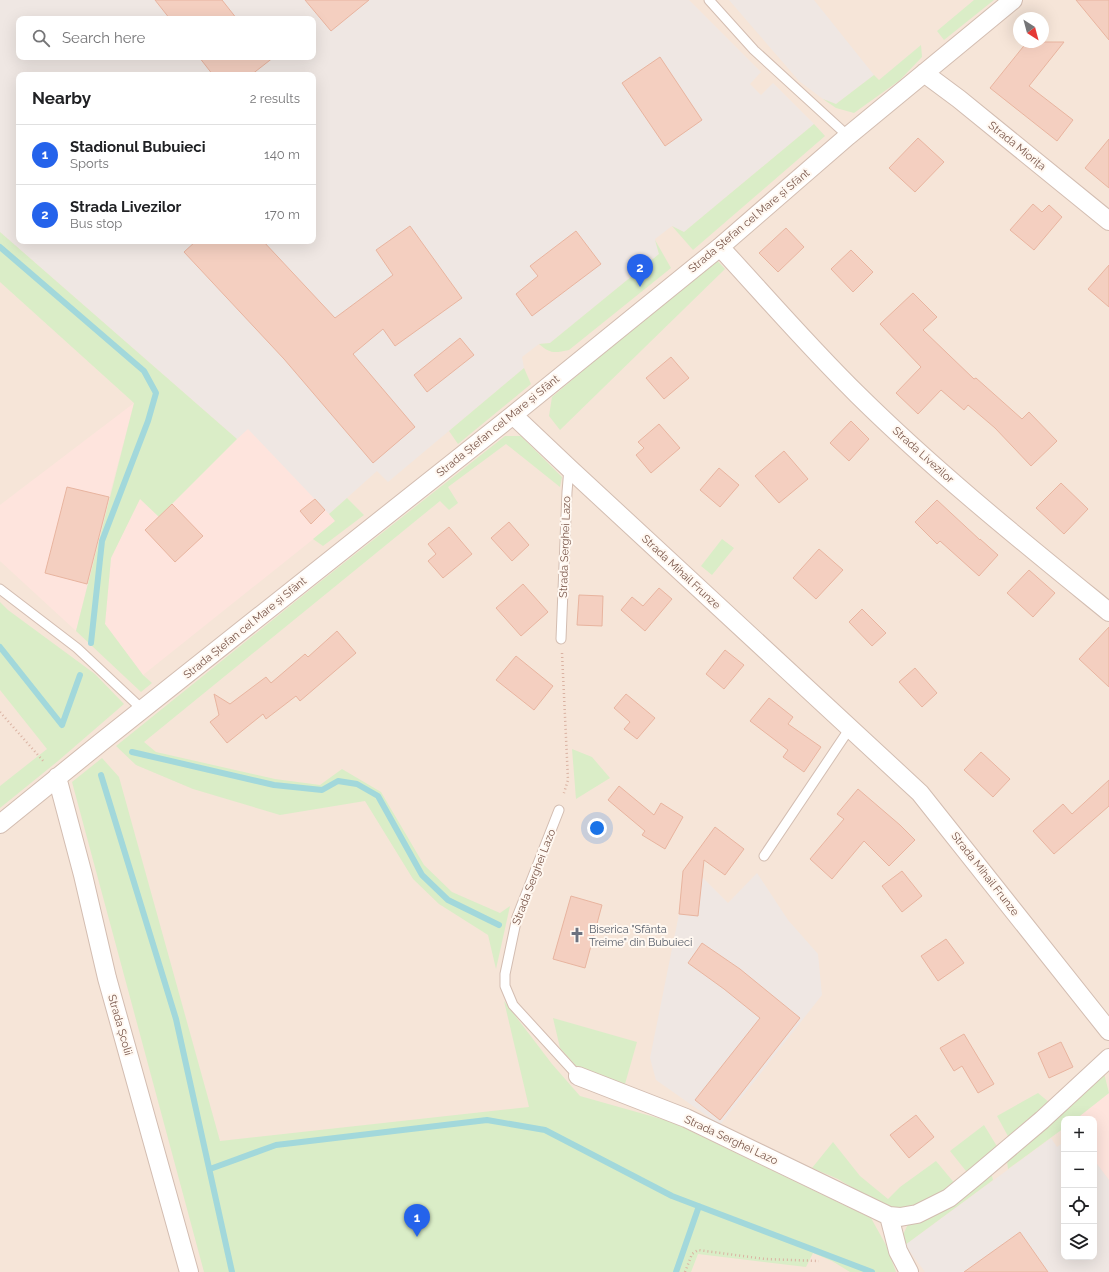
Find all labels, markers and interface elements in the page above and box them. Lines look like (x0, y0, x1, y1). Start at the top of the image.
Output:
north arrow (1013, 12, 1049, 48)
search box (16, 16, 316, 60)
icon: search (30, 27, 52, 49)
text: Search here (62, 29, 145, 47)
text: Nearby (32, 88, 91, 108)
text: 2 results (250, 91, 300, 106)
street label: Strada Miorița (986, 119, 1048, 173)
text: Stadionul Bubuieci (70, 138, 206, 156)
text: 1 (42, 147, 48, 162)
text: 140 m (264, 147, 300, 162)
text: Sports (70, 156, 109, 171)
street label: Strada Ștefan cel Mare și Sfânt (686, 166, 813, 276)
text: Strada Livezilor (70, 198, 181, 216)
text: 2 (41, 207, 49, 222)
text: 170 m (264, 207, 300, 222)
text: Bus stop (70, 216, 122, 231)
pin: 2 (627, 254, 653, 287)
street label: Strada Ștefan cel Mare și Sfânt (434, 372, 562, 480)
street label: Strada Livezilor (890, 424, 956, 486)
street label: Strada Serghei Lazo (557, 496, 573, 598)
street label: Strada Mihail Frunze (639, 532, 723, 612)
street label: Strada Ștefan cel Mare și Sfânt (181, 574, 309, 682)
your location (587, 818, 607, 838)
street label: Strada Serghei Lazo (510, 827, 558, 927)
street label: Strada Mihail Frunze (948, 830, 1022, 919)
place label: Biserica "Sfânta Treime" din Bubuieci (589, 923, 692, 949)
church icon: Biserica "Sfânta Treime" din Bubuieci (568, 926, 586, 944)
street label: Strada Școlii (105, 993, 135, 1057)
street label: Strada Serghei Lazo (682, 1113, 780, 1168)
map controls (1061, 1116, 1097, 1260)
button: + (1061, 1116, 1097, 1152)
button: − (1061, 1152, 1097, 1188)
button: locate (1061, 1188, 1097, 1224)
pin: 1 (404, 1204, 430, 1237)
button: layers (1061, 1224, 1097, 1260)

